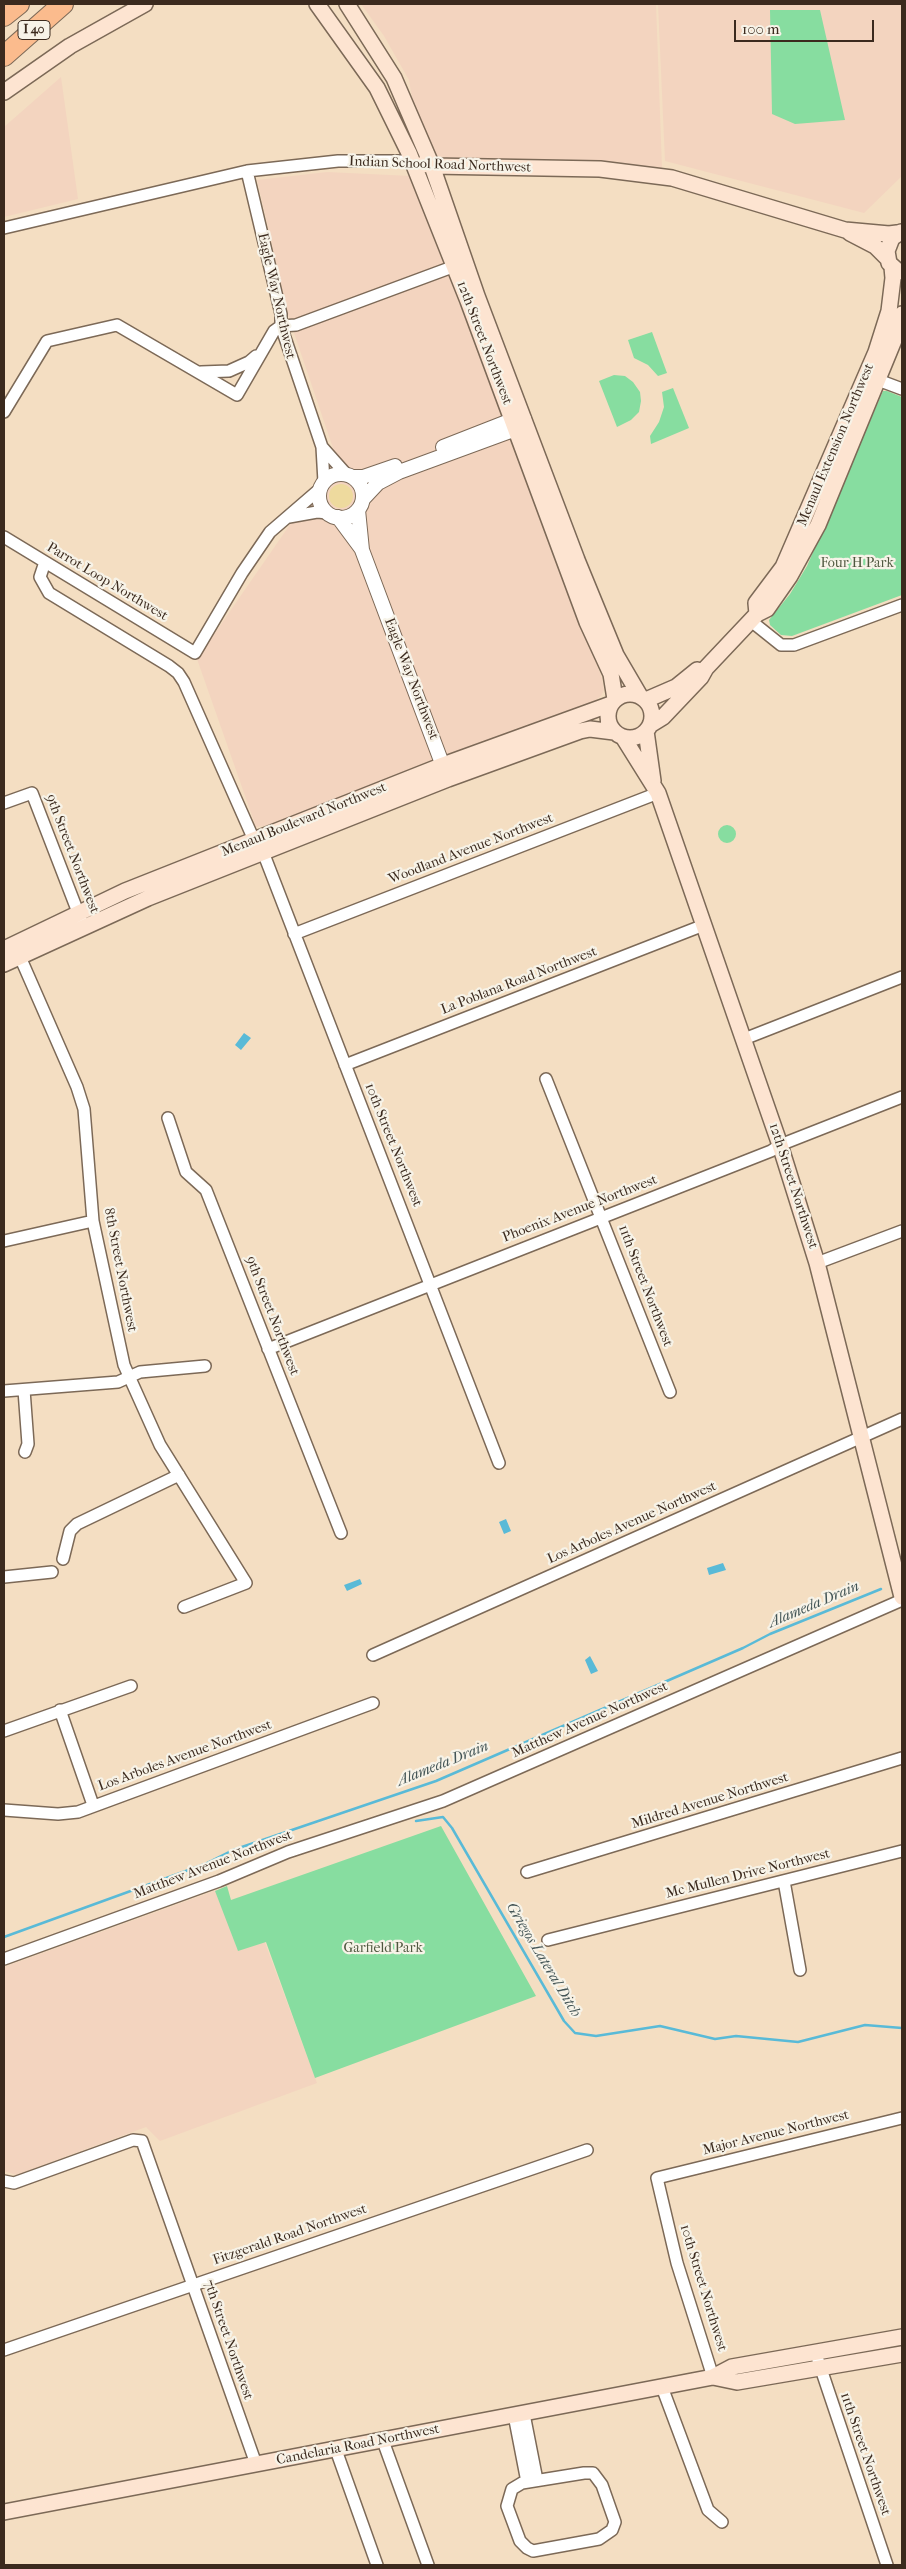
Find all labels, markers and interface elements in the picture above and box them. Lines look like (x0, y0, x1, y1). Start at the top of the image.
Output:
scale bar (736, 10, 876, 42)
road number: I 40 (18, 20, 50, 40)
text: 100 m (742, 20, 780, 38)
street label: Indian School Road Northwest (349, 153, 531, 177)
street label: Eagle Way Northwest (253, 231, 299, 361)
street label: 12th Street Northwest (453, 279, 515, 407)
street label: Menaul Extension Northwest (794, 361, 878, 529)
street label: Parrot Loop Northwest (43, 539, 171, 625)
park label: Four H Park (820, 556, 894, 572)
street label: Eagle Way Northwest (380, 616, 442, 742)
street label: Menaul Boulevard Northwest (219, 779, 389, 861)
street label: 9th Street Northwest (42, 792, 102, 916)
street label: Woodland Avenue Northwest (386, 810, 556, 888)
street label: La Poblana Road Northwest (439, 943, 599, 1019)
street label: 10th Street Northwest (361, 1081, 425, 1209)
street label: 12th Street Northwest (765, 1121, 821, 1251)
street label: Phoenix Avenue Northwest (500, 1172, 660, 1246)
street label: 8th Street Northwest (100, 1207, 140, 1333)
street label: 11th Street Northwest (614, 1223, 676, 1349)
street label: 9th Street Northwest (242, 1254, 302, 1378)
street label: Los Arboles Avenue Northwest (545, 1478, 719, 1568)
water label: Alameda Drain (766, 1578, 862, 1632)
street label: Matthew Avenue Northwest (510, 1678, 670, 1762)
street label: Los Arboles Avenue Northwest (96, 1717, 274, 1795)
water label: Alameda Drain (395, 1738, 491, 1790)
street label: Mildred Avenue Northwest (630, 1769, 790, 1833)
street label: Matthew Avenue Northwest (131, 1827, 295, 1903)
street label: Mc Mullen Drive Northwest (664, 1845, 832, 1903)
water label: Griegos Lateral Ditch (502, 1899, 584, 2021)
park label: Garfield Park (343, 1941, 423, 1957)
street label: Major Avenue Northwest (701, 2107, 851, 2159)
street label: Fitzgerald Road Northwest (211, 2201, 369, 2269)
street label: 10th Street Northwest (676, 2223, 730, 2353)
street label: 7th Street Northwest (200, 2278, 256, 2402)
street label: 11th Street Northwest (836, 2390, 894, 2518)
street label: Candelaria Road Northwest (275, 2421, 441, 2469)

